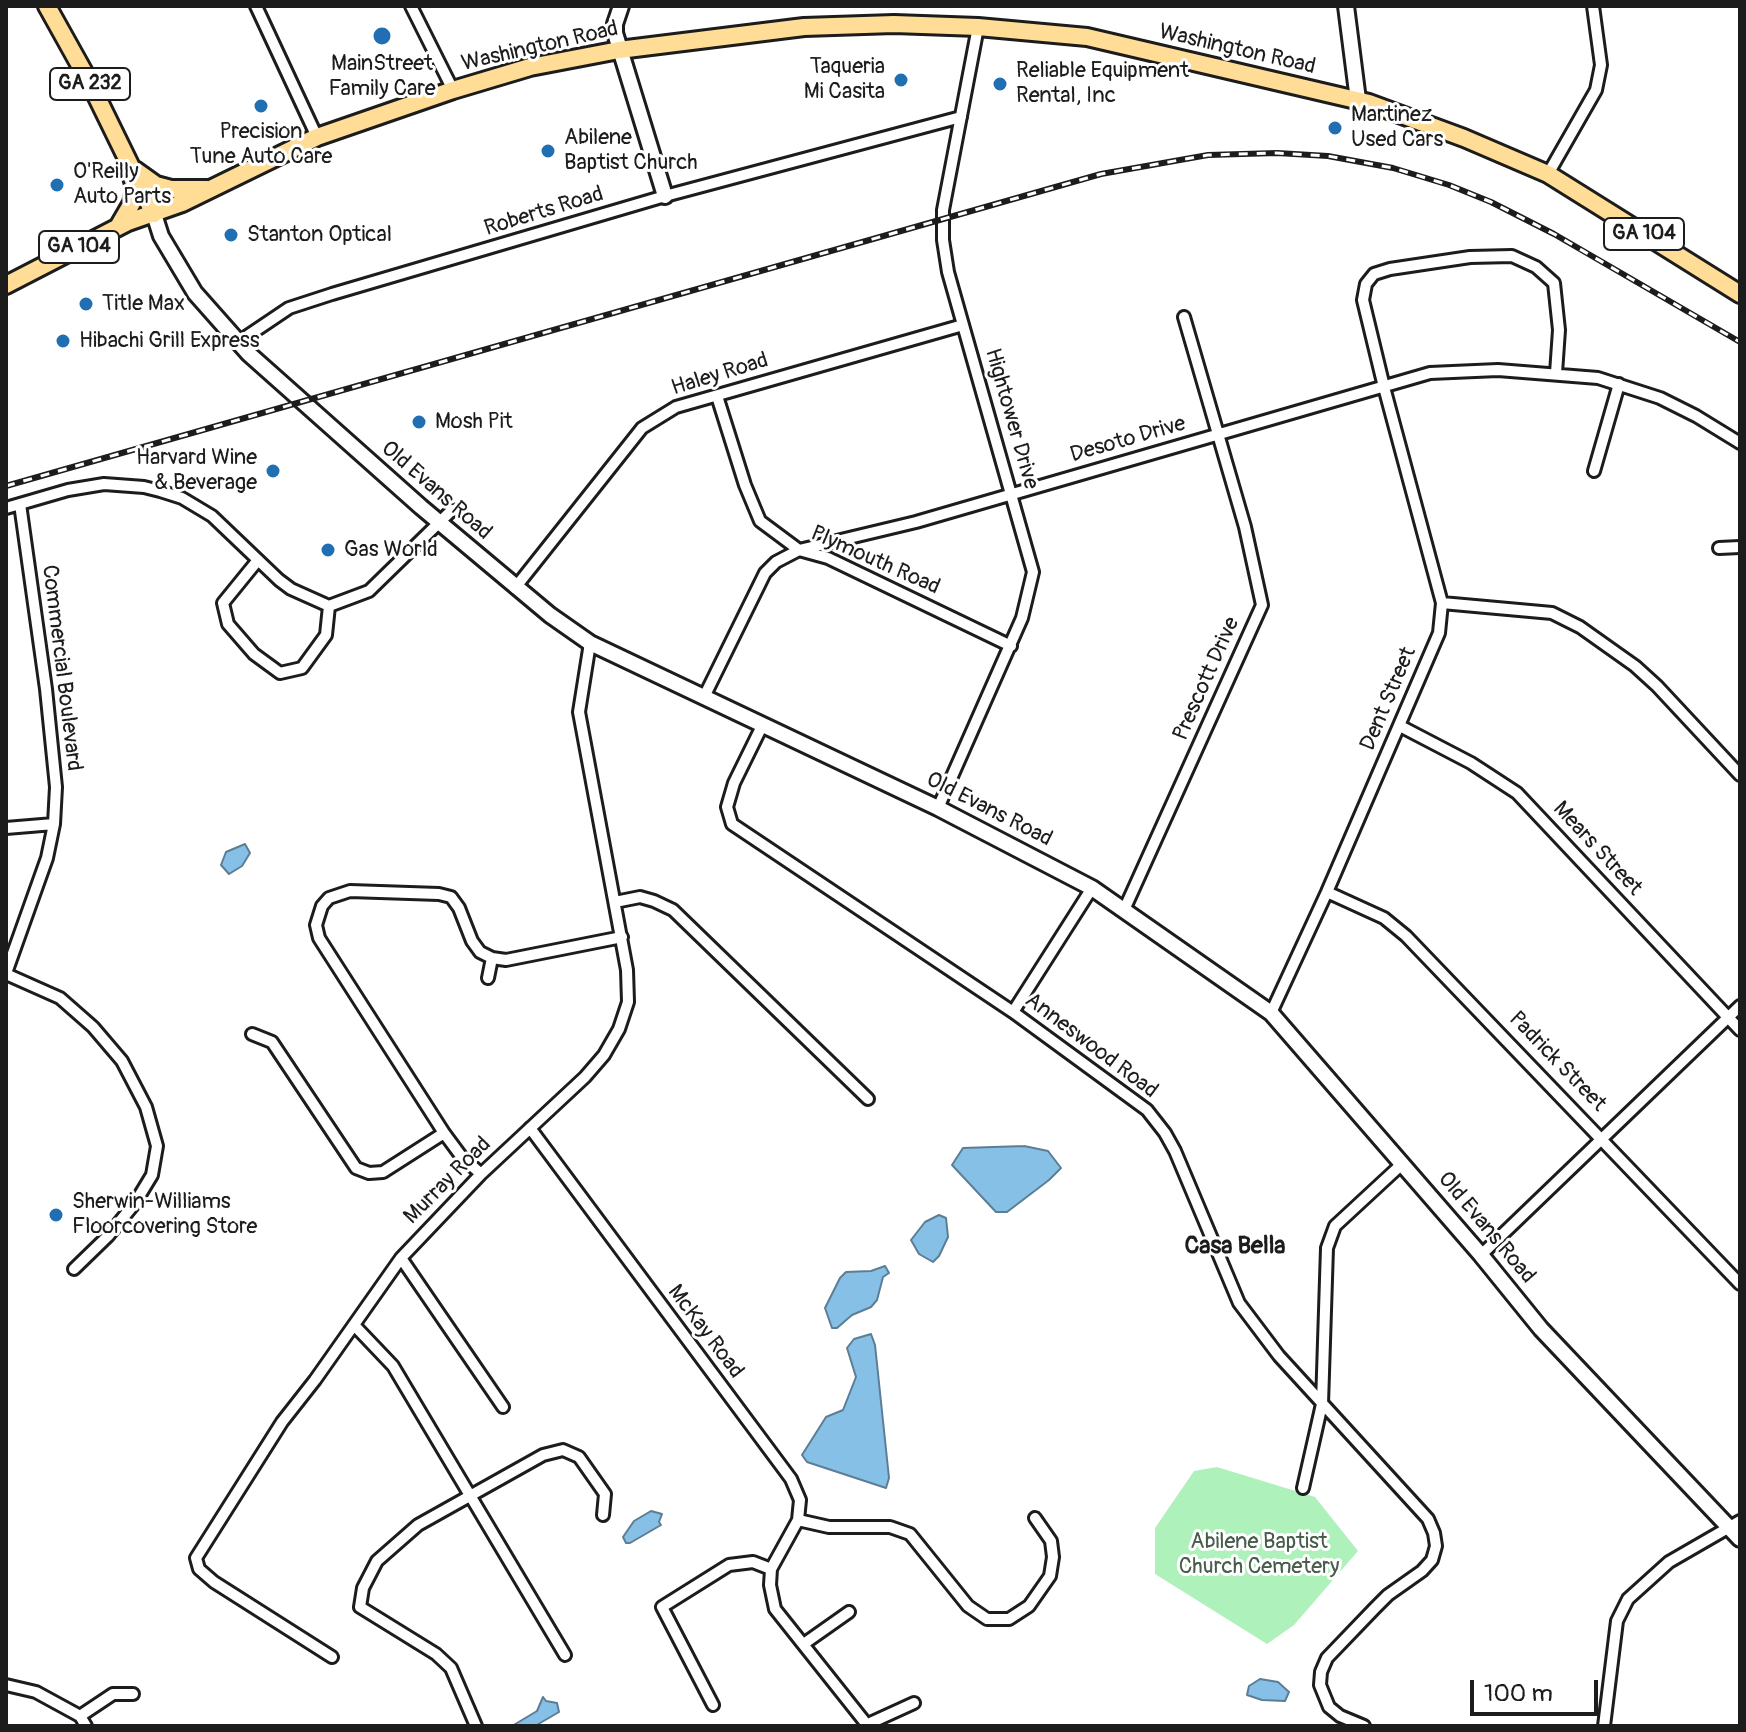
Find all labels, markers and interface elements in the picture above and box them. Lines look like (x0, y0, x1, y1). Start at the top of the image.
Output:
street label: Washington Road (459, 16, 621, 78)
street label: Washington Road (1156, 19, 1318, 81)
marker: MainStreet Family Care (371, 25, 393, 47)
place label: MainStreet Family Care (328, 51, 436, 102)
place label: Taqueria Mi Casita (804, 54, 885, 106)
place label: Reliable Equipment Rental, Inc (1016, 58, 1189, 110)
road number: GA 232 (50, 68, 130, 100)
marker: Taqueria Mi Casita (892, 71, 910, 89)
marker: Reliable Equipment Rental, Inc (991, 75, 1009, 93)
marker: Precision Tune Auto Care (252, 97, 270, 115)
place label: Martinez Used Cars (1351, 102, 1443, 154)
place label: Precision Tune Auto Care (190, 119, 332, 170)
marker: Martinez Used Cars (1326, 119, 1344, 137)
place label: Abilene Baptist Church (564, 125, 698, 176)
marker: Abilene Baptist Church (539, 142, 557, 160)
place label: O'Reilly Auto Parts (73, 159, 171, 210)
marker: O'Reilly Auto Parts (48, 176, 66, 194)
street label: Roberts Road (481, 181, 607, 243)
road number: GA 104 (1604, 218, 1684, 250)
place label: Stanton Optical (247, 222, 392, 248)
marker: Stanton Optical (222, 226, 240, 244)
road number: GA 104 (39, 231, 119, 263)
place label: Title Max (102, 291, 185, 317)
marker: Title Max (77, 295, 95, 313)
place label: Hibachi Grill Express (79, 328, 260, 354)
marker: Hibachi Grill Express (54, 332, 72, 350)
street label: Hightower Drive (978, 346, 1044, 492)
street label: Haley Road (668, 348, 772, 402)
place label: Mosh Pit (435, 409, 513, 435)
street label: Desoto Drive (1067, 411, 1189, 469)
marker: Mosh Pit (410, 413, 428, 431)
street label: Old Evans Road (375, 436, 497, 546)
place label: Harvard Wine & Beverage (136, 445, 257, 496)
marker: Harvard Wine & Beverage (264, 462, 282, 480)
street label: Plymouth Road (806, 521, 944, 601)
place label: Gas World (344, 537, 438, 563)
marker: Gas World (319, 541, 337, 559)
street label: Commercial Boulevard (35, 563, 87, 773)
street label: Prescott Drive (1168, 613, 1246, 745)
street label: Dent Street (1355, 643, 1423, 755)
street label: Old Evans Road (922, 767, 1056, 853)
street label: Mears Street (1547, 796, 1647, 902)
street label: Anneswood Road (1019, 987, 1163, 1105)
street label: Padrick Street (1503, 1006, 1611, 1118)
street label: Murray Road (399, 1132, 497, 1230)
street label: Old Evans Road (1432, 1167, 1540, 1289)
place label: Sherwin-Williams Floorcovering Store (72, 1189, 257, 1240)
marker: Sherwin-Williams Floorcovering Store (47, 1206, 65, 1224)
district label: Casa Bella (1184, 1233, 1286, 1261)
street label: McKay Road (661, 1280, 749, 1384)
park label: Abilene Baptist Church Cemetery (1179, 1529, 1339, 1580)
scale bar (1474, 1664, 1602, 1714)
text: 100 m (1484, 1679, 1553, 1708)

